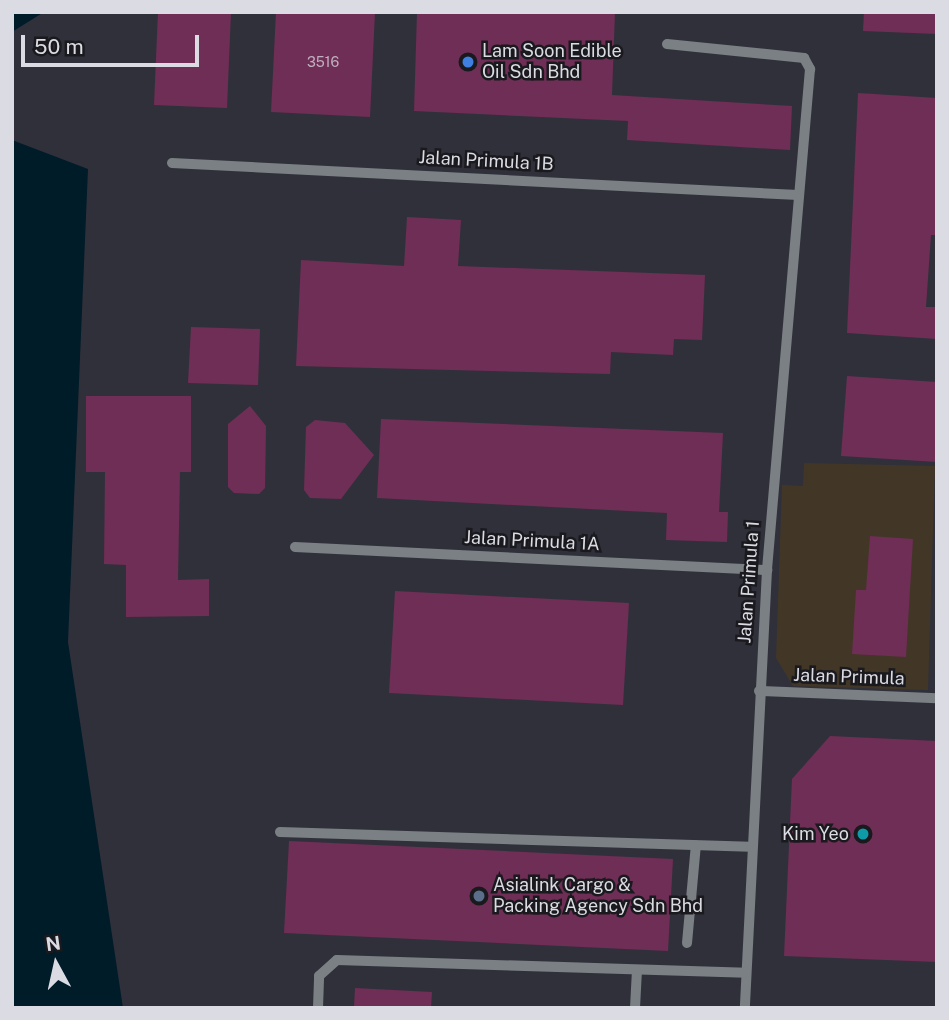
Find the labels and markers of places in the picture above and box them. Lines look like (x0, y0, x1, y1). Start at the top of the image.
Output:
place label: Lam Soon Edible Oil Sdn Bhd (482, 41, 622, 84)
marker: Lam Soon Edible Oil Sdn Bhd (460, 54, 476, 70)
place label: Kim Yeo (782, 823, 849, 845)
marker: Kim Yeo (855, 826, 871, 842)
place label: Asialink Cargo & Packing Agency Sdn Bhd (493, 875, 703, 917)
marker: Asialink Cargo & Packing Agency Sdn Bhd (471, 888, 487, 904)

